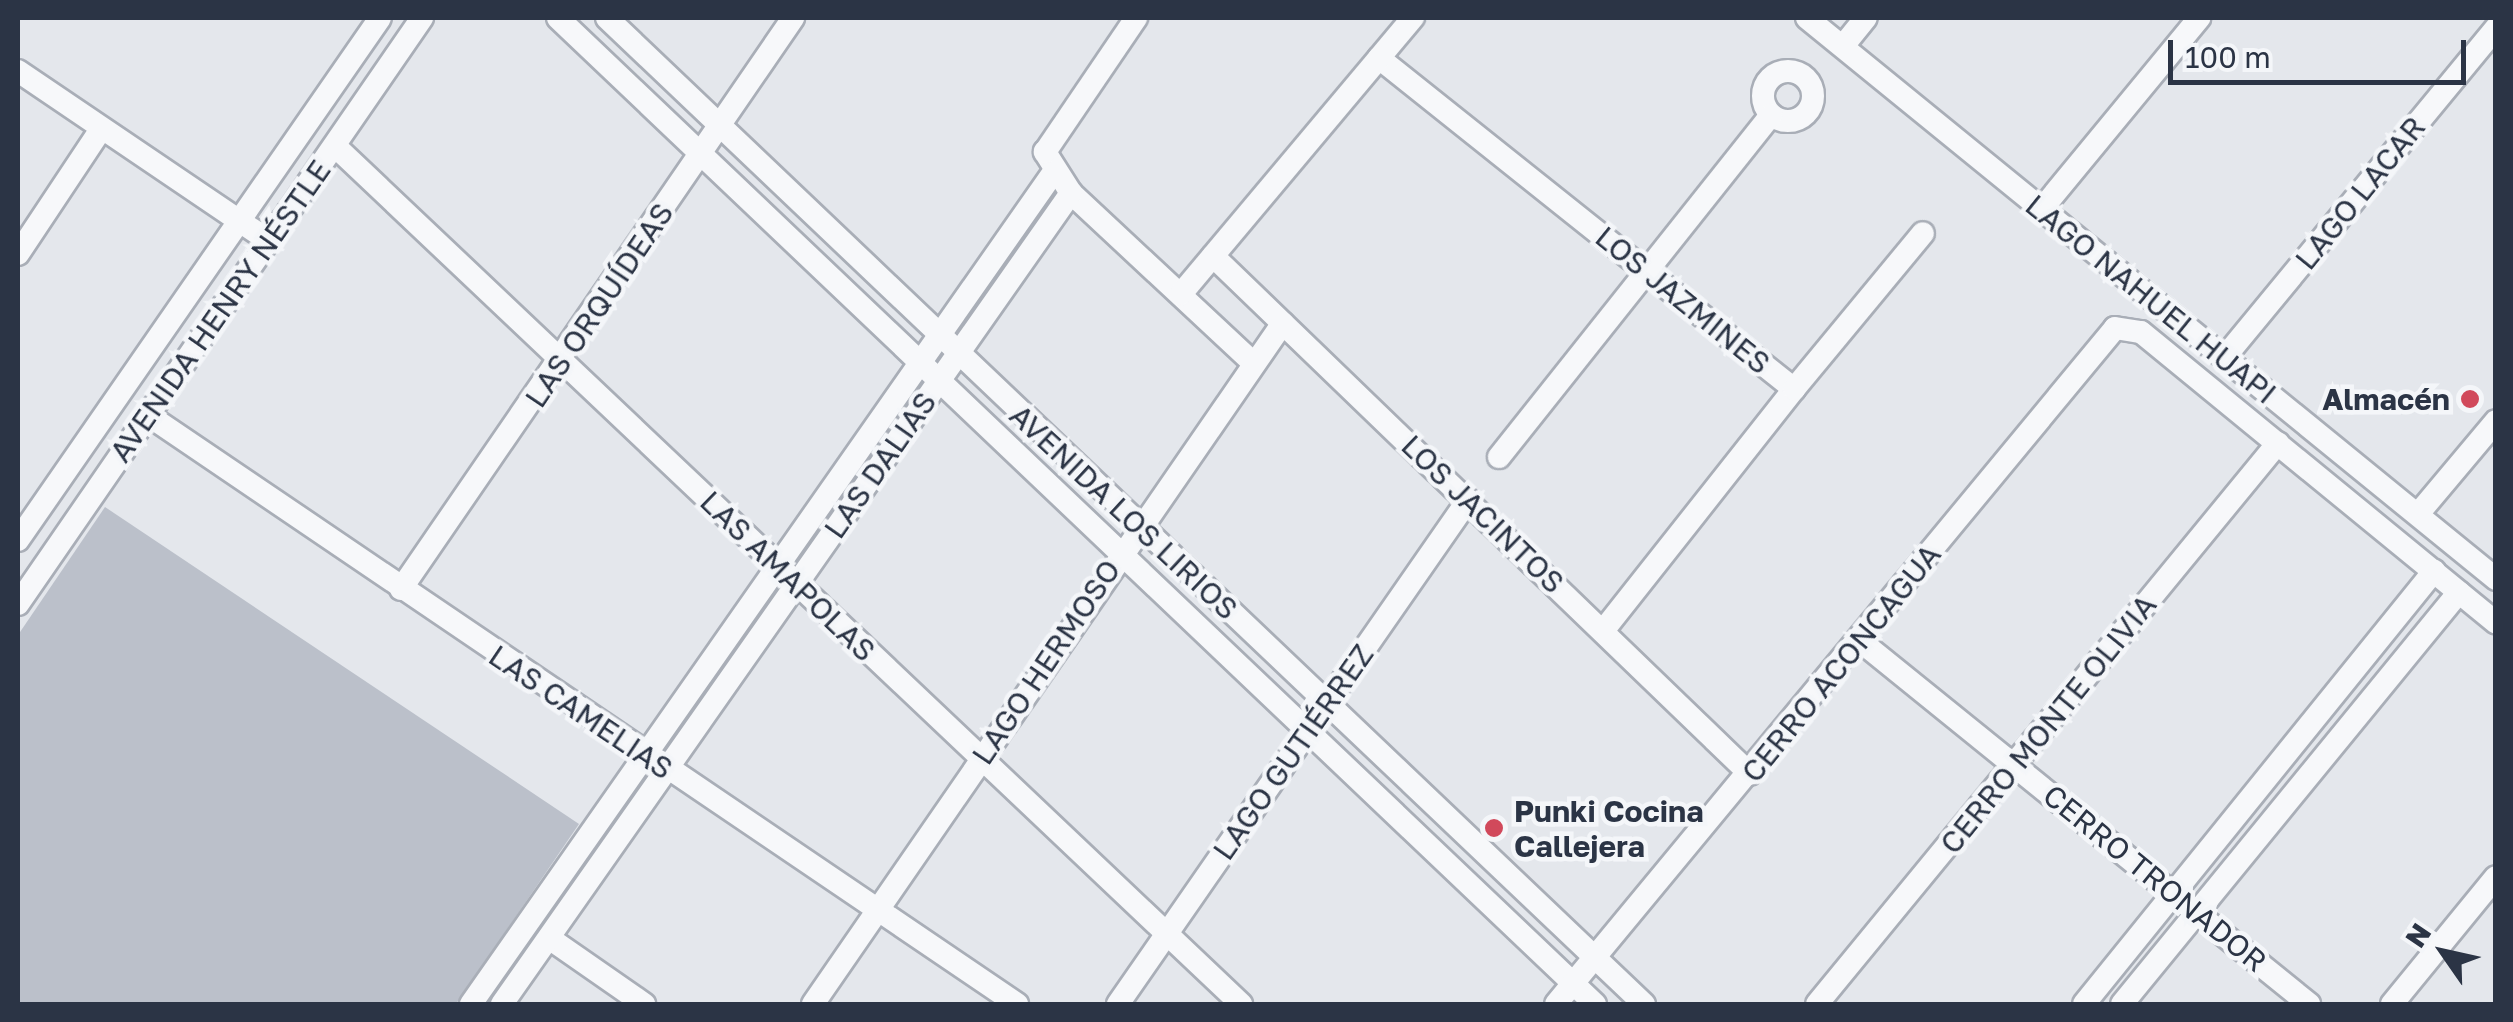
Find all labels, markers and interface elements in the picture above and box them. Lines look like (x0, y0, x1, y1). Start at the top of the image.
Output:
scale bar (2173, 20, 2470, 82)
text: 100 m (2185, 39, 2271, 75)
street label: LAGO LACAR (2287, 109, 2433, 277)
street label: AVENIDA HENRY NÉSTLE (102, 153, 338, 469)
street label: LAGO NAHUEL HUAPI (2019, 187, 2283, 411)
street label: LAS ORQUÍDEAS (517, 196, 681, 414)
street label: LOS JAZMINES (1588, 219, 1778, 381)
place label: Almacén (2322, 381, 2450, 417)
street label: LAS DALIAS (816, 385, 944, 545)
marker: Almacén (2459, 388, 2481, 410)
street label: AVENIDA LOS LIRIOS (1003, 397, 1245, 627)
street label: LOS JACINTOS (1394, 427, 1572, 601)
street label: LAS AMAPOLAS (693, 483, 883, 669)
street label: CERRO ACONCAGUA (1734, 537, 1948, 789)
street label: LAGO HERMOSO (964, 553, 1128, 771)
street label: CERRO MONTE OLIVIA (1932, 587, 2164, 861)
street label: LAS CAMELIAS (482, 637, 680, 787)
street label: LAGO GUTIÉRREZ (1205, 637, 1381, 867)
street label: CERRO TRONADOR (2036, 777, 2274, 979)
place label: Punki Cocina Callejera (1514, 793, 1704, 864)
marker: Punki Cocina Callejera (1483, 817, 1505, 839)
north arrow (2393, 902, 2493, 1002)
text: N (2398, 917, 2437, 953)

